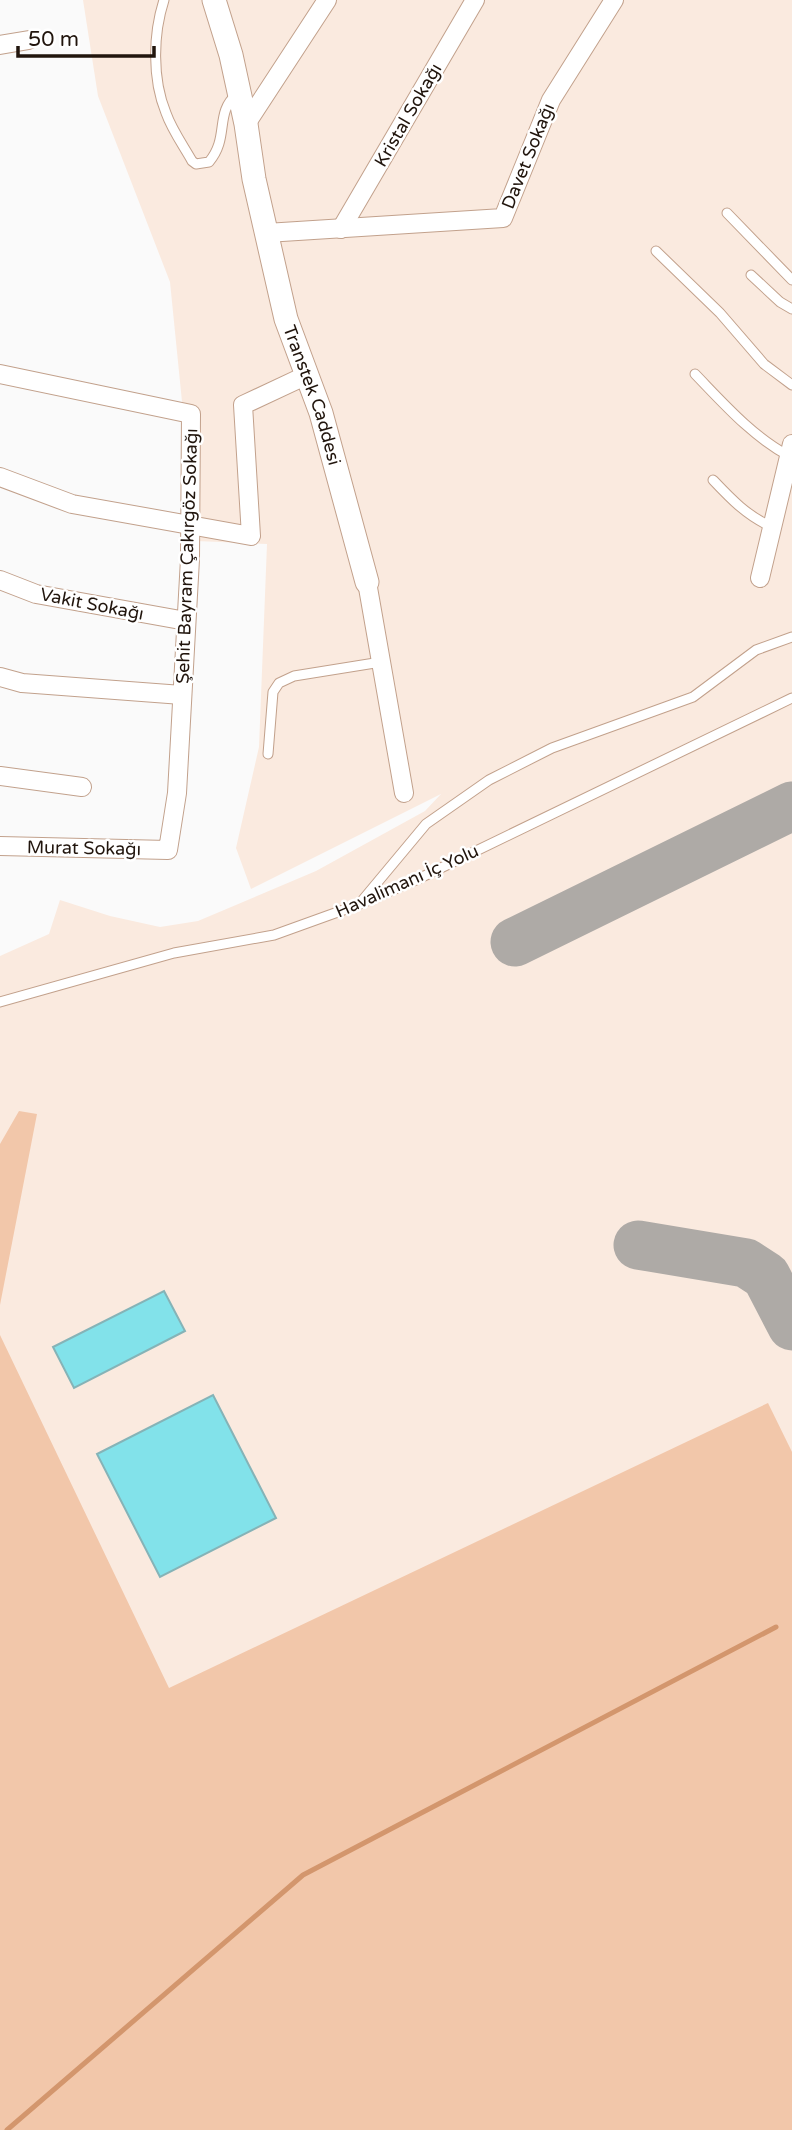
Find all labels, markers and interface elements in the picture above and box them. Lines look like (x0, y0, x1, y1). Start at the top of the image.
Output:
scale bar (18, 14, 154, 58)
text: 50 m (28, 27, 79, 52)
street label: Kristal Sokağı (370, 59, 446, 171)
street label: Davet Sokağı (497, 100, 559, 212)
street label: Transtek Caddesi (278, 322, 346, 468)
street label: Şehit Bayram Çakırgöz Sokağı (172, 428, 202, 684)
street label: Vakit Sokağı (38, 583, 146, 625)
street label: Murat Sokağı (27, 836, 141, 860)
street label: Havalimanı İç Yolu (332, 840, 482, 922)

